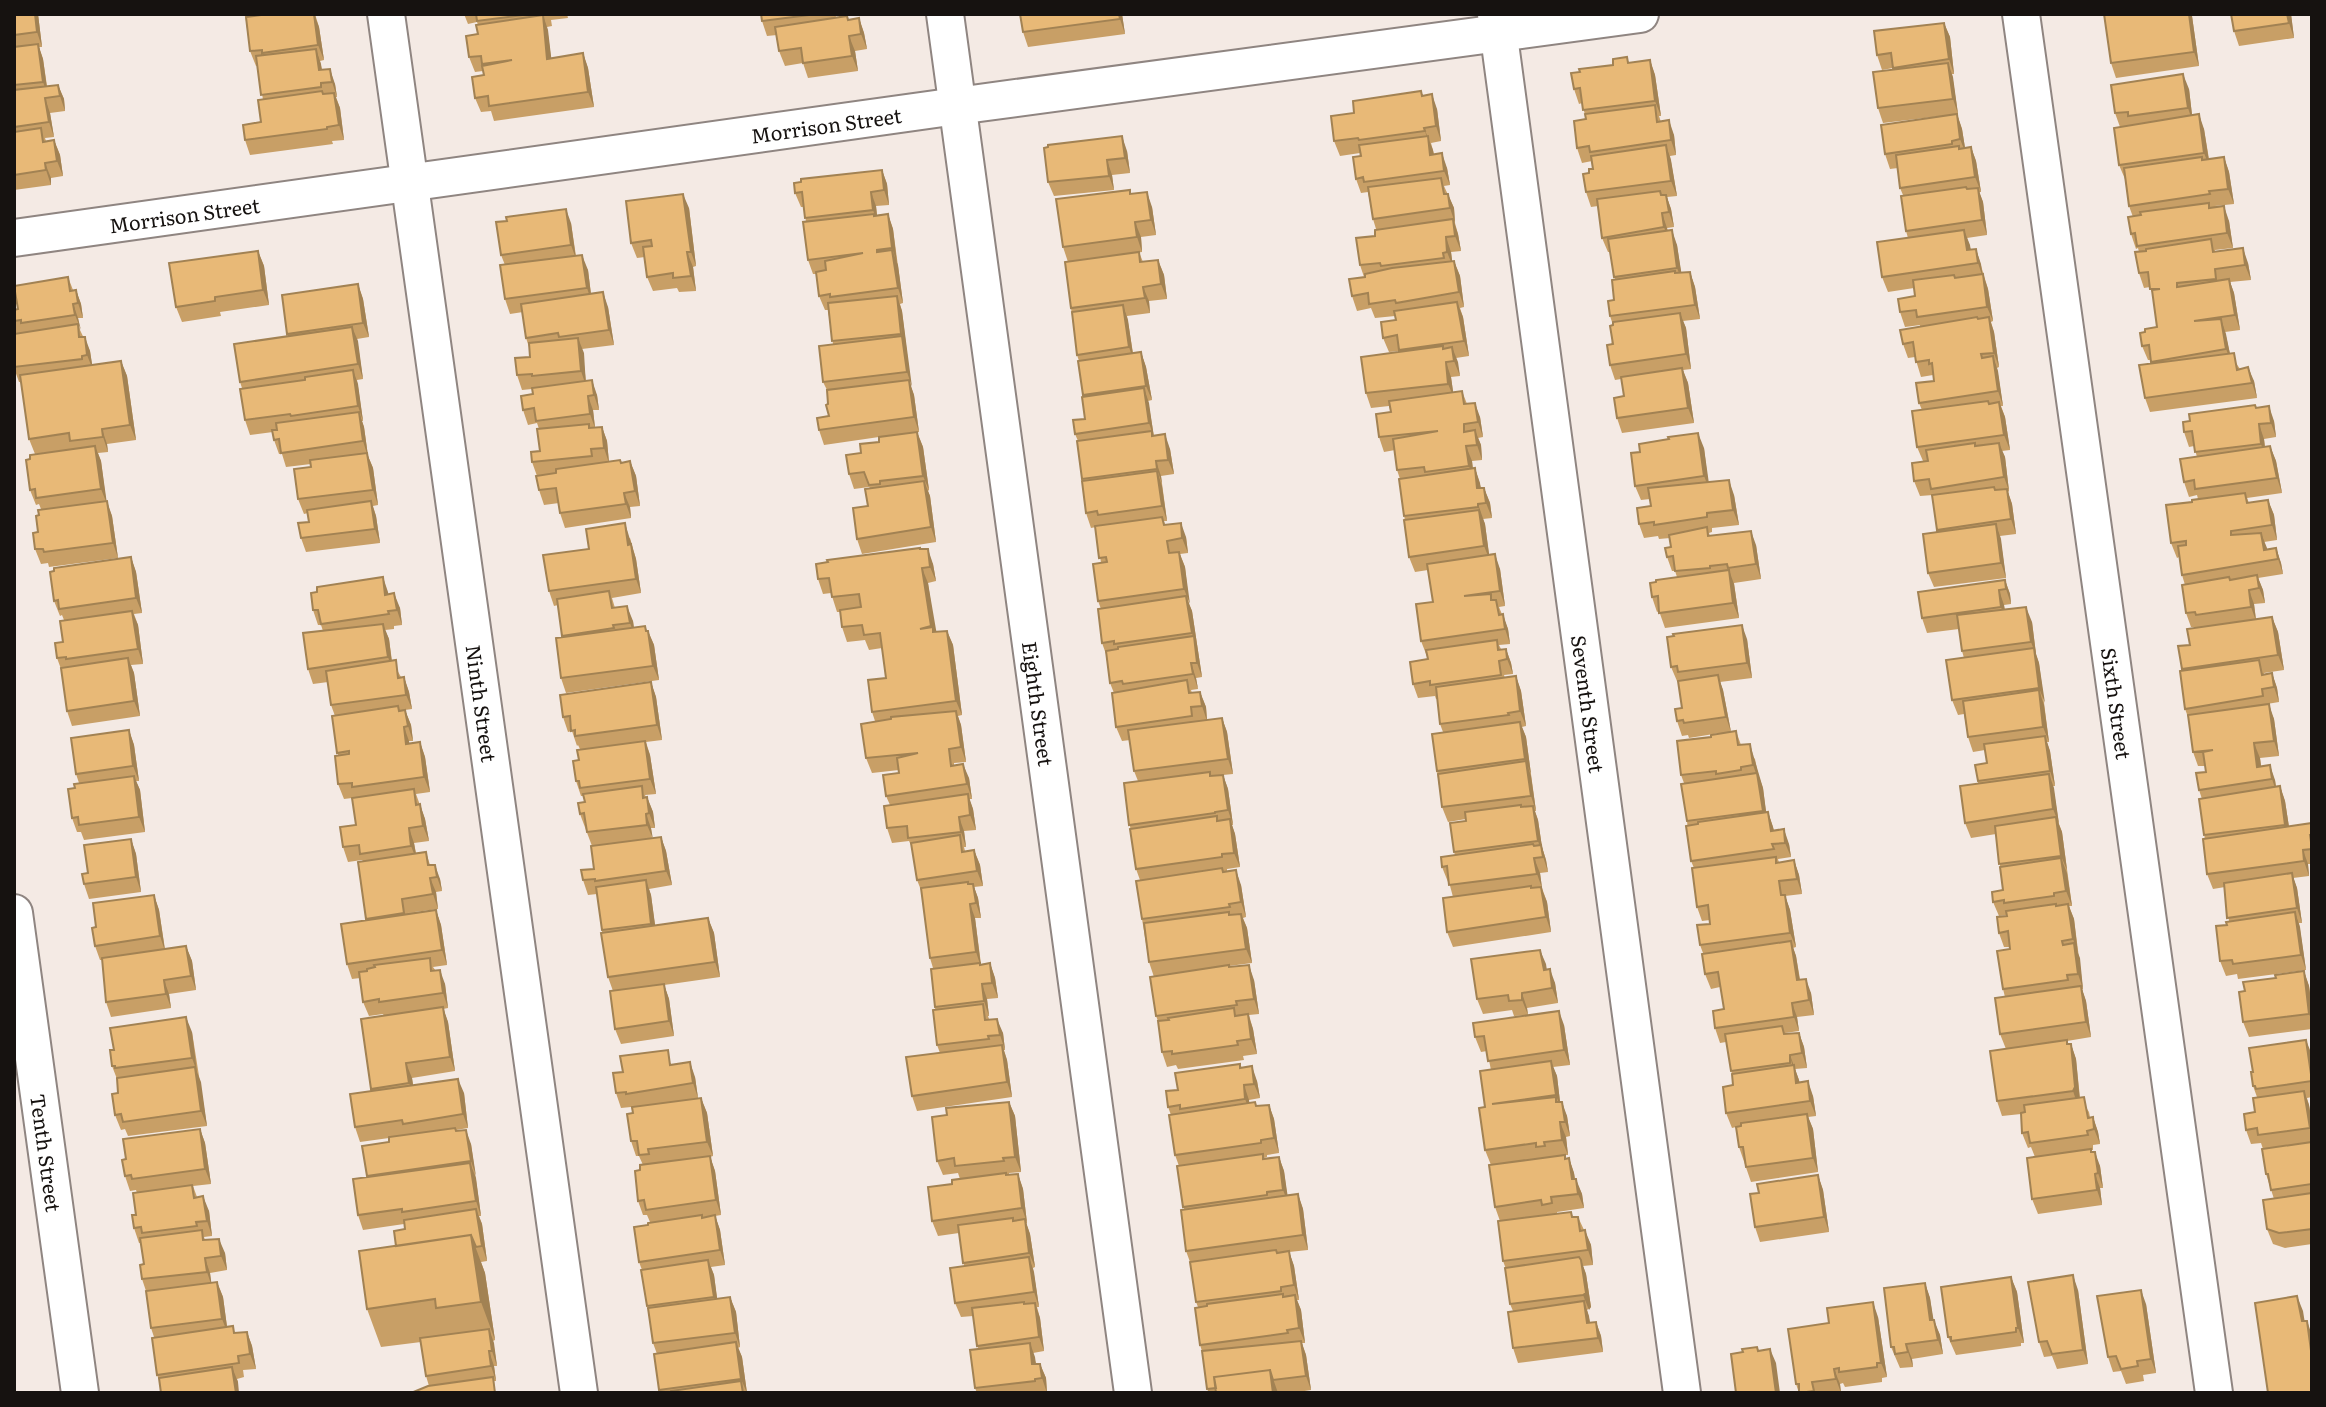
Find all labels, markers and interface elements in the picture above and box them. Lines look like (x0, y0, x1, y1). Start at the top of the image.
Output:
street label: Morrison Street (749, 99, 903, 150)
street label: Morrison Street (107, 189, 262, 240)
street label: Seventh Street (1565, 633, 1613, 775)
street label: Eighth Street (1016, 639, 1062, 768)
street label: Ninth Street (459, 643, 506, 764)
street label: Sixth Street (2095, 646, 2140, 761)
street label: Tenth Street (24, 1092, 70, 1214)

